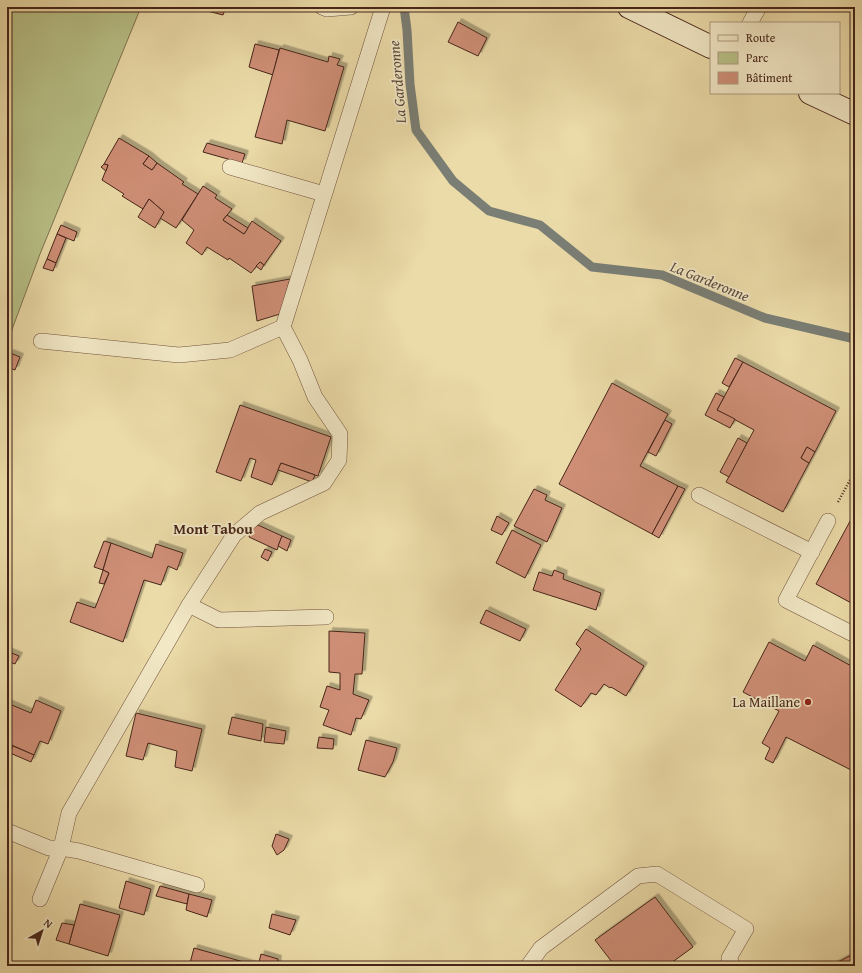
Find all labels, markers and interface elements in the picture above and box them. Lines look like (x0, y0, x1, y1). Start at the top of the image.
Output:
legend (710, 22, 840, 94)
text: Route (746, 29, 776, 46)
water label: La Garderonne (383, 40, 411, 125)
text: Parc (746, 49, 769, 66)
text: Bâtiment (746, 69, 793, 86)
water label: La Garderonne (666, 255, 753, 306)
district label: Mont Tabou (173, 518, 253, 539)
place label: La Maillane (733, 692, 800, 712)
marker: La Maillane (803, 697, 813, 707)
north arrow (22, 911, 62, 951)
text: N (40, 915, 57, 932)

